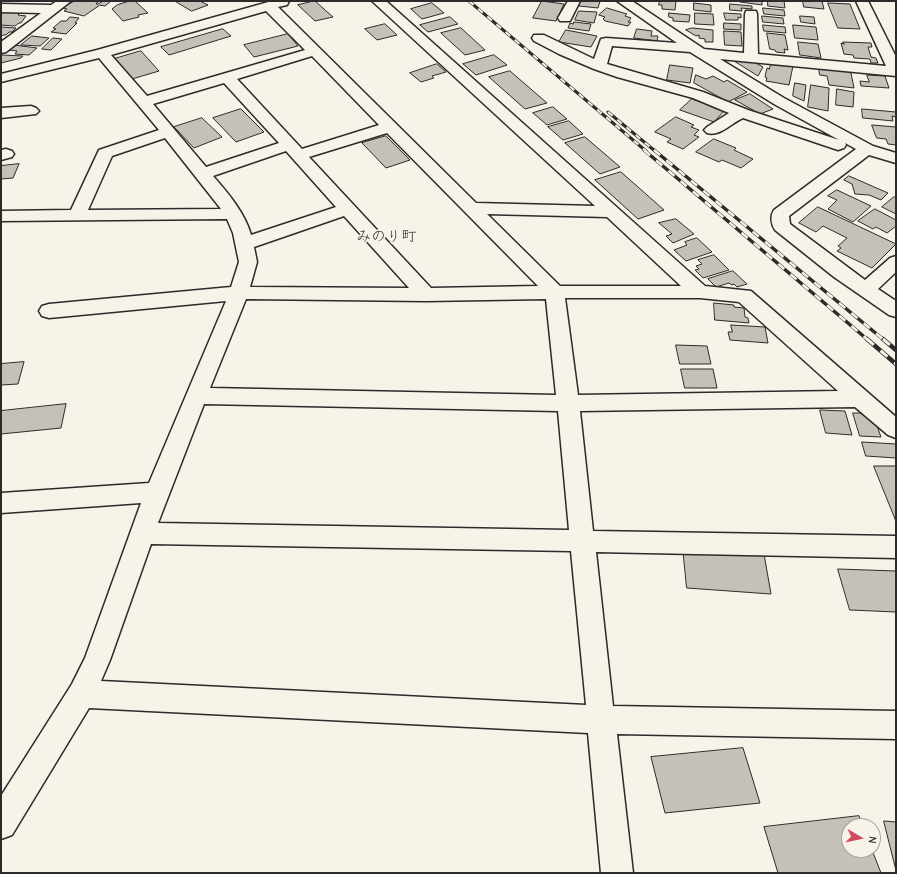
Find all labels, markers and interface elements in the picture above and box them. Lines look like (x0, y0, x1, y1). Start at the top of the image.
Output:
district label: みのり町 (356, 228, 416, 246)
north arrow (841, 818, 881, 858)
text: N (865, 835, 879, 844)

